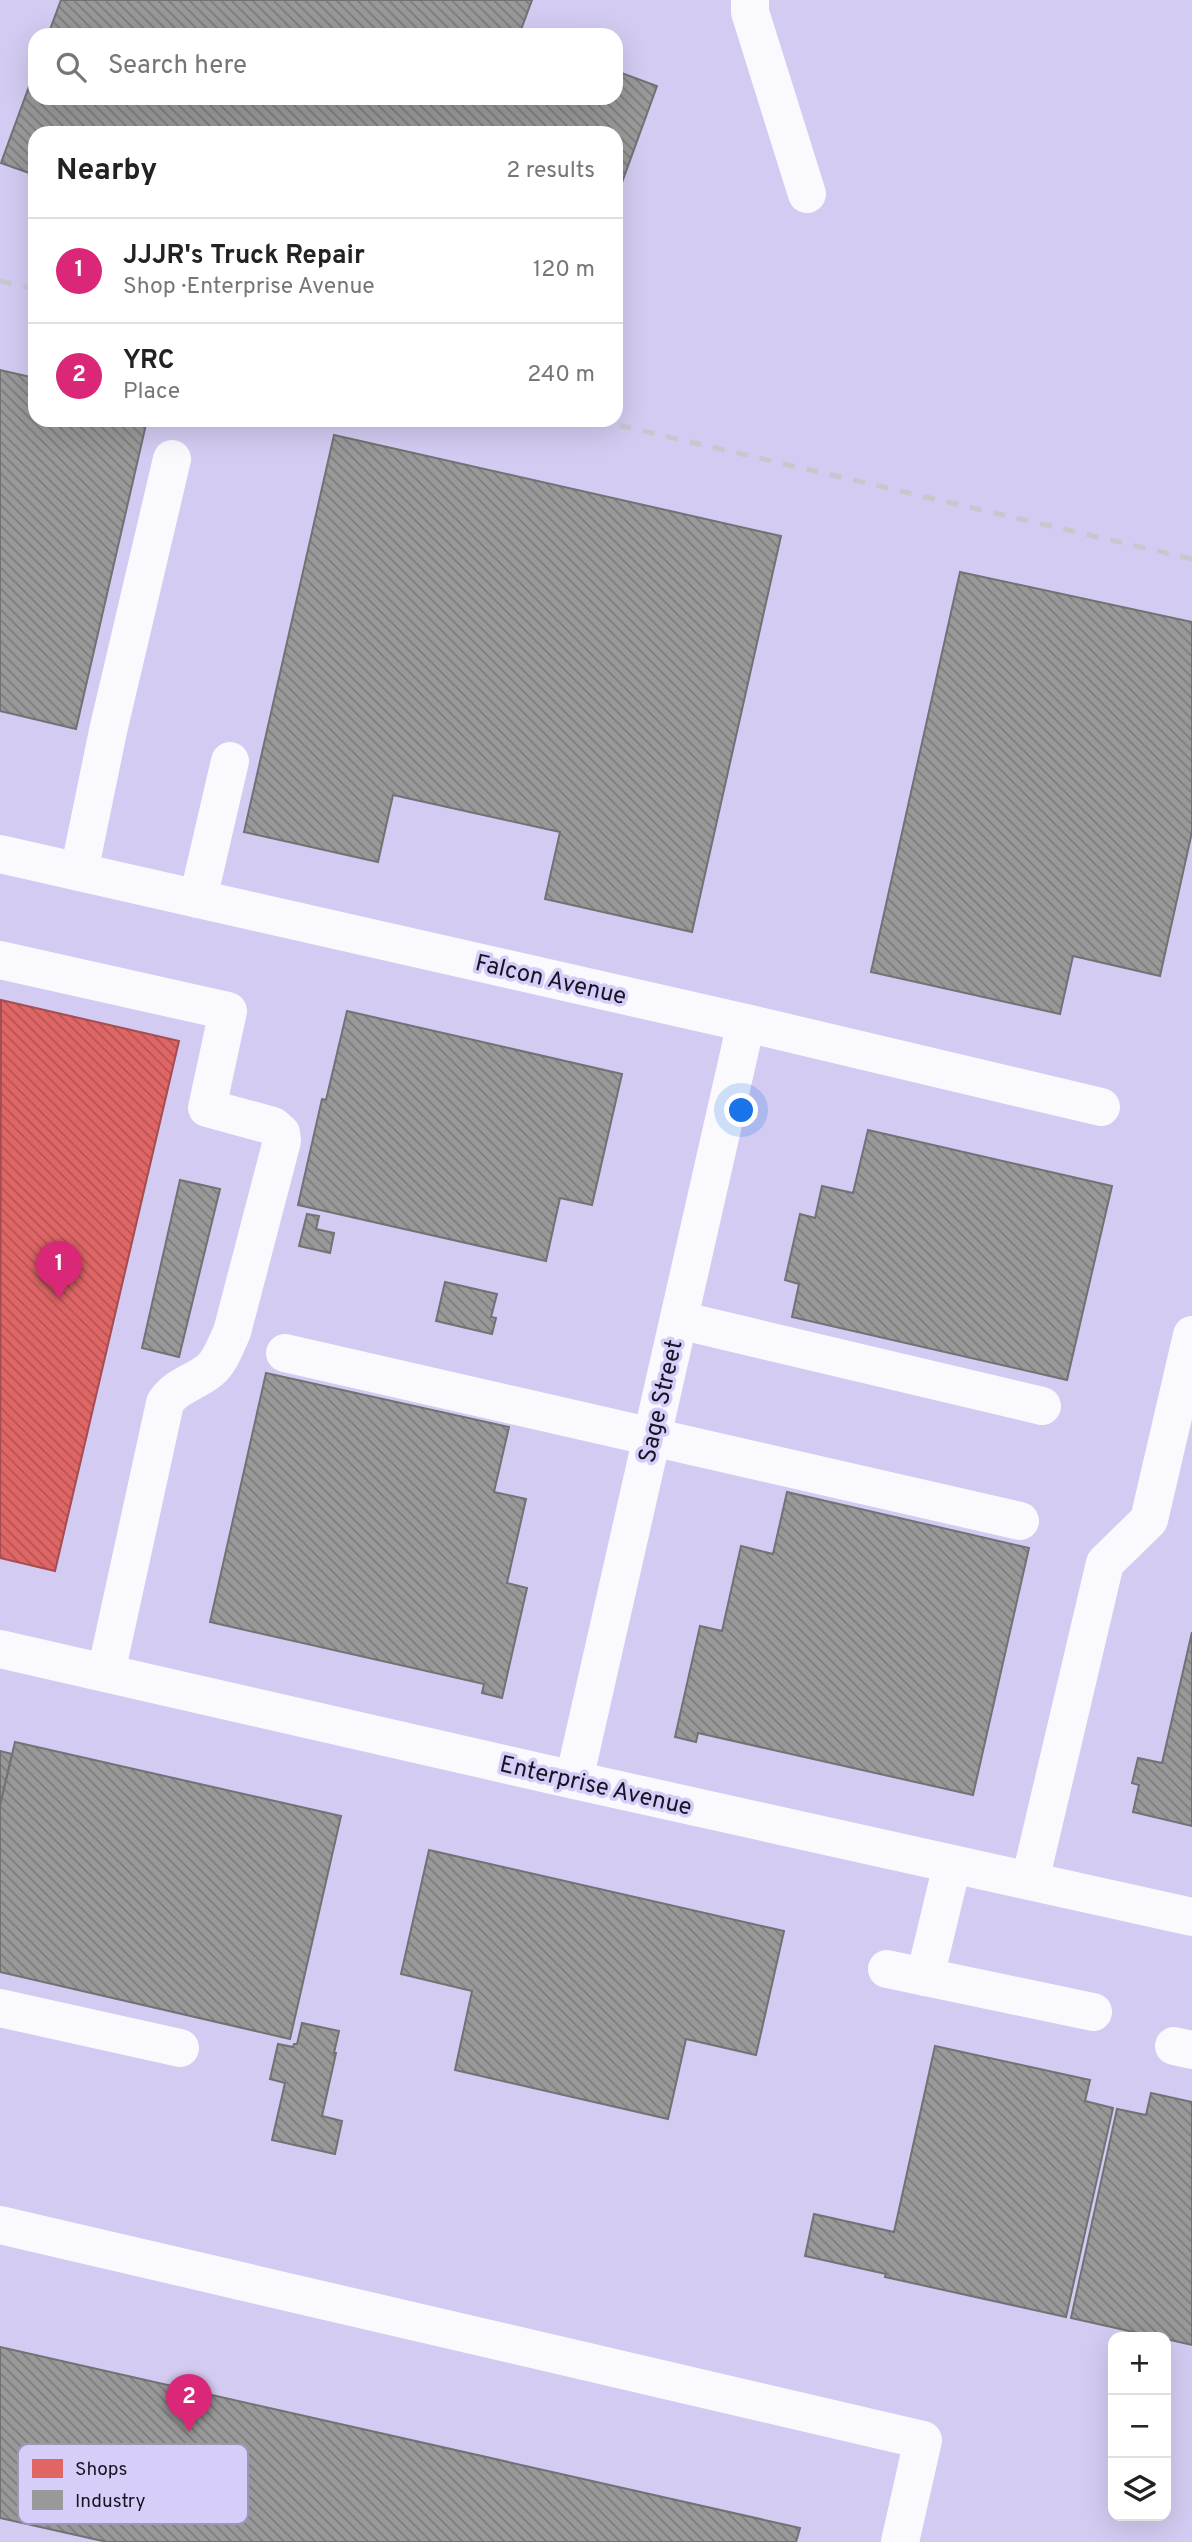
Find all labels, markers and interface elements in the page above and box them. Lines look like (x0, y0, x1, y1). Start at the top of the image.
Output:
search box (28, 28, 623, 105)
icon: search (52, 48, 90, 86)
text: Search here (108, 50, 247, 83)
text: Nearby (56, 153, 157, 190)
text: 2 results (506, 157, 595, 186)
text: JJJR's Truck Repair (123, 240, 365, 273)
text: 1 (74, 256, 84, 285)
text: 120 m (533, 256, 595, 285)
text: Shop · Enterprise Avenue (123, 273, 375, 302)
text: YRC (123, 345, 174, 378)
text: 2 (72, 361, 86, 390)
text: 240 m (527, 361, 595, 390)
text: Place (123, 378, 180, 407)
street label: Falcon Avenue (472, 949, 629, 1013)
your location (724, 1093, 758, 1127)
pin: 1 (36, 1241, 82, 1299)
street label: Sage Street (633, 1337, 691, 1466)
street label: Enterprise Avenue (497, 1750, 695, 1824)
map controls (1108, 2332, 1171, 2521)
button: + (1108, 2332, 1171, 2395)
pin: 2 (166, 2374, 212, 2432)
button: − (1108, 2395, 1171, 2458)
legend (18, 2444, 248, 2524)
text: Shops (75, 2458, 127, 2482)
button: layers (1108, 2458, 1171, 2521)
text: Industry (75, 2490, 145, 2514)

